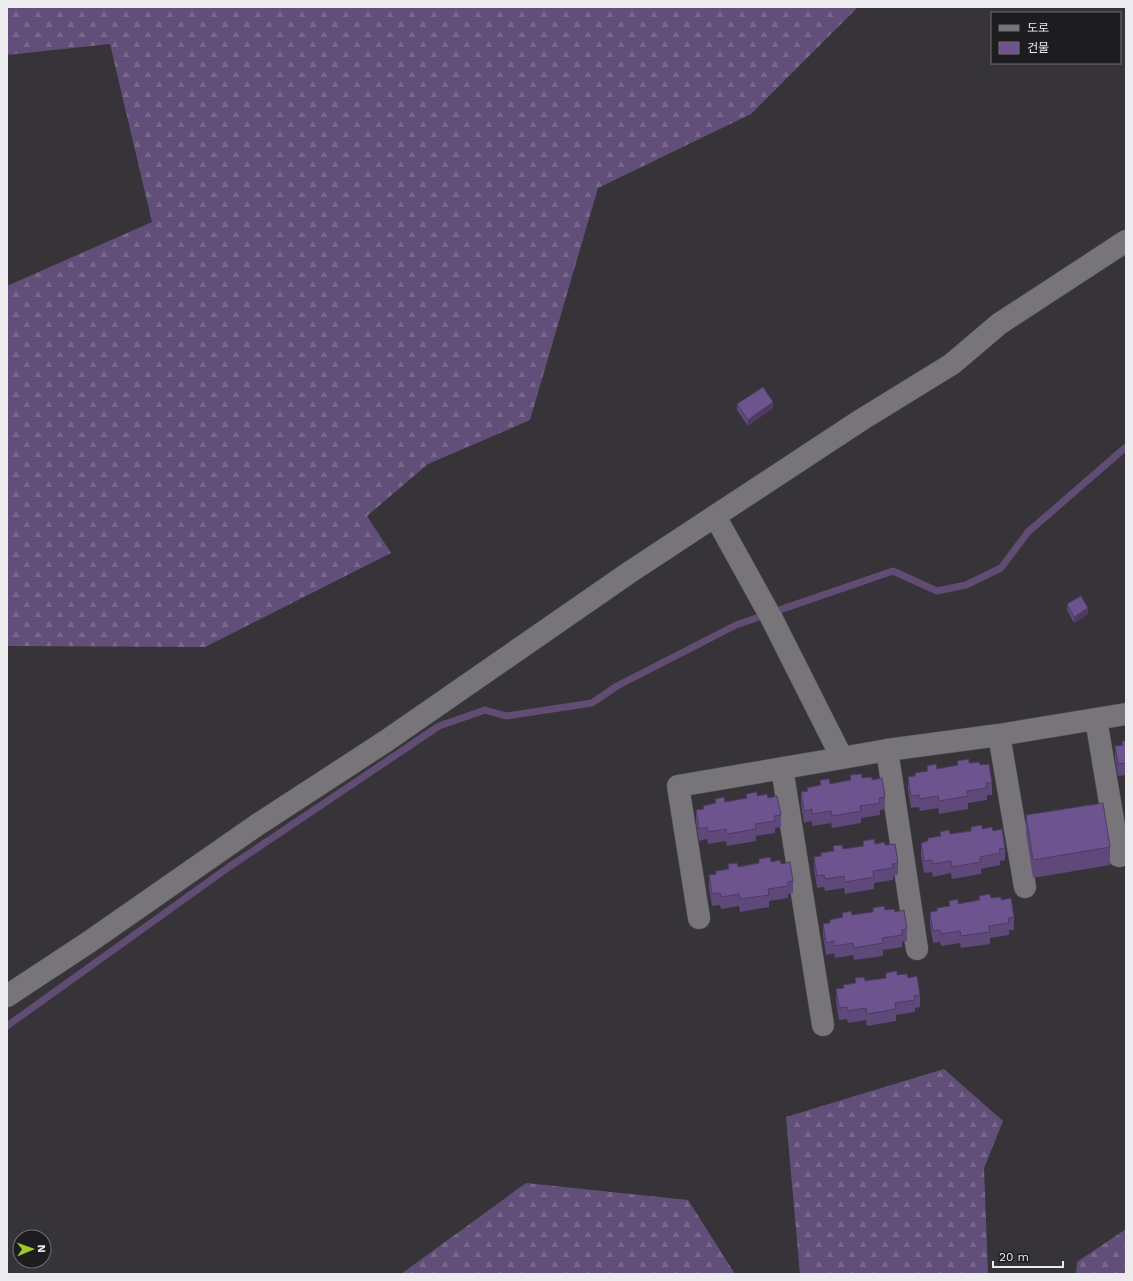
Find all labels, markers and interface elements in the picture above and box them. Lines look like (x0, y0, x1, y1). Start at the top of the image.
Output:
legend (991, 12, 1121, 64)
text: 도로 (1027, 21, 1049, 35)
text: 건물 (1027, 41, 1049, 55)
north arrow (12, 1229, 52, 1269)
scale bar (993, 1243, 1063, 1269)
text: N (35, 1244, 48, 1253)
text: 20 m (999, 1250, 1029, 1264)

